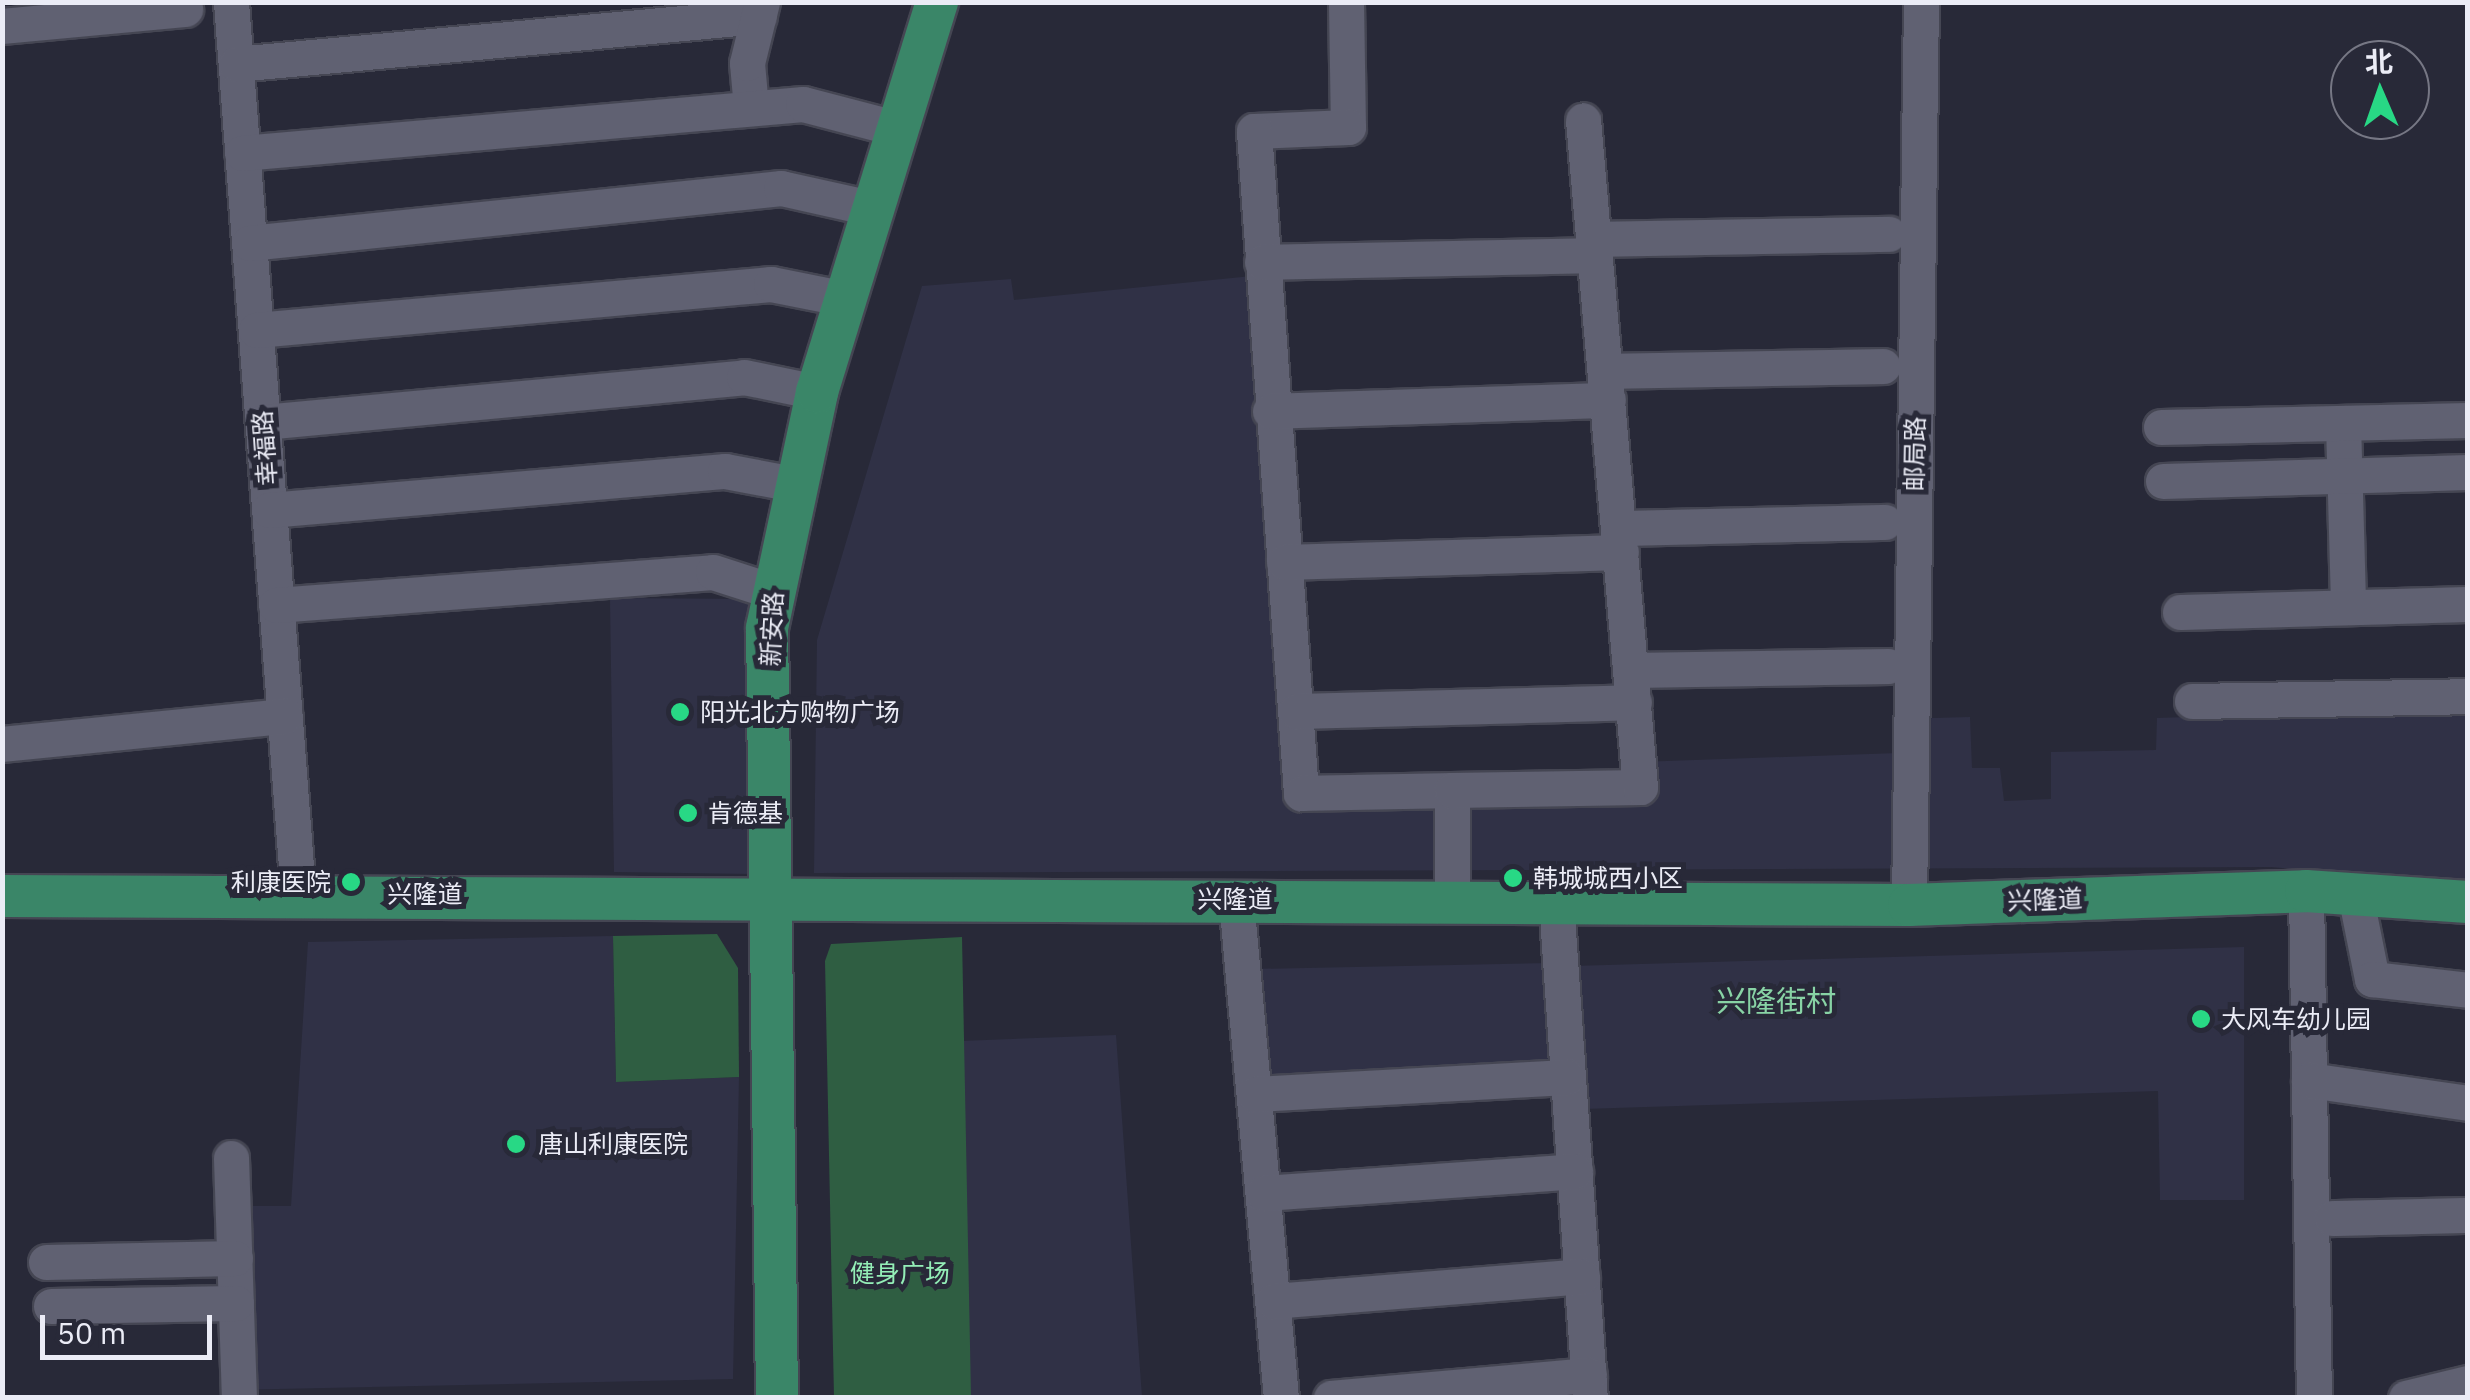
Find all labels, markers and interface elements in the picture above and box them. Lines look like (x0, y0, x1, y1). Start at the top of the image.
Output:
north arrow (2330, 40, 2430, 140)
text: 北 (2364, 43, 2394, 80)
street label: 幸福路 (247, 410, 283, 486)
street label: 邮局路 (1899, 416, 1931, 492)
street label: 新安路 (755, 591, 789, 667)
place label: 阳光北方购物广场 (700, 697, 900, 727)
marker: 阳光北方购物广场 (669, 701, 691, 723)
place label: 肯德基 (708, 798, 783, 828)
marker: 肯德基 (677, 802, 699, 824)
place label: 韩城城西小区 (1533, 863, 1683, 893)
place label: 利康医院 (231, 867, 331, 897)
marker: 韩城城西小区 (1502, 867, 1524, 889)
marker: 利康医院 (340, 871, 362, 893)
street label: 兴隆道 (388, 879, 462, 909)
street label: 兴隆道 (1198, 884, 1272, 914)
street label: 兴隆道 (2007, 884, 2083, 916)
district label: 兴隆街村 (1716, 983, 1836, 1019)
place label: 大风车幼儿园 (2221, 1004, 2371, 1034)
marker: 大风车幼儿园 (2190, 1008, 2212, 1030)
place label: 唐山利康医院 (538, 1129, 688, 1159)
marker: 唐山利康医院 (503, 1131, 529, 1157)
park label: 健身广场 (850, 1258, 950, 1288)
scale bar (45, 1295, 218, 1357)
text: 50 m (57, 1313, 126, 1352)

